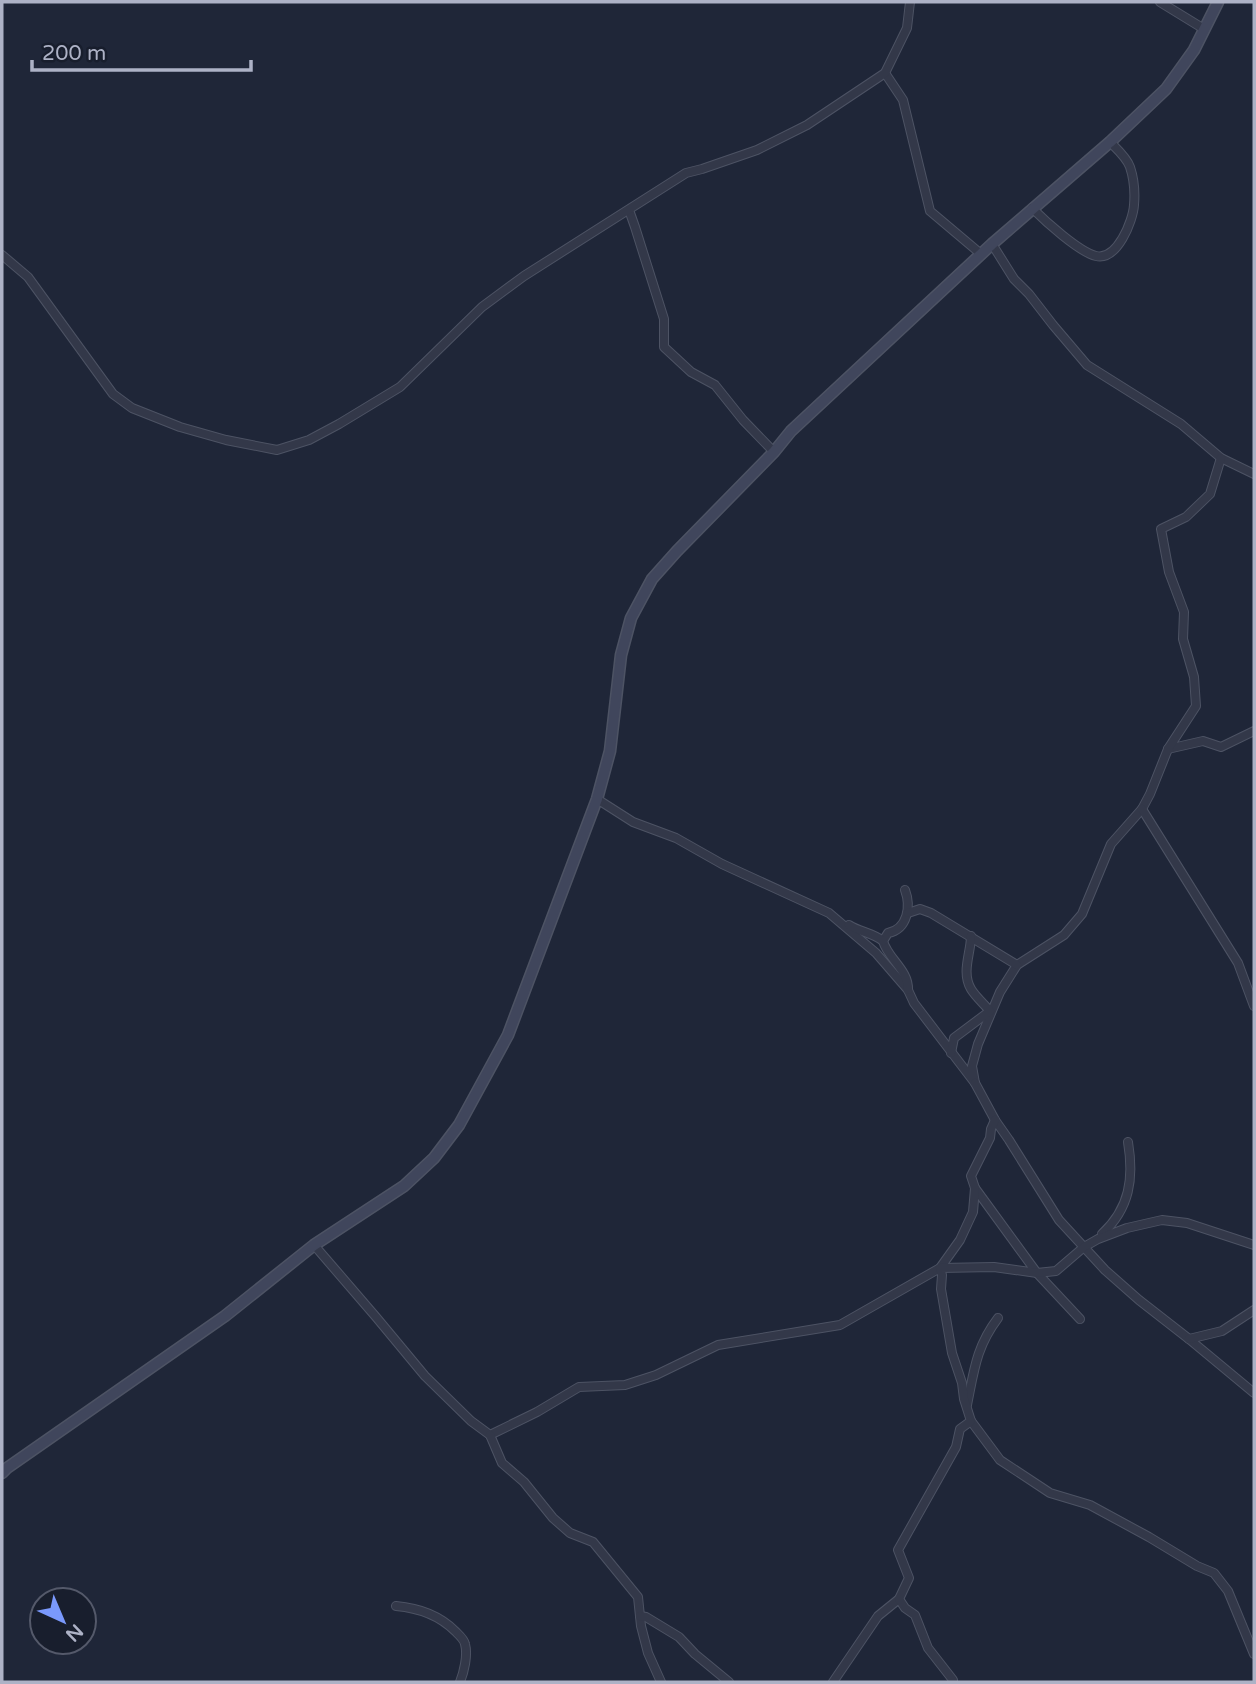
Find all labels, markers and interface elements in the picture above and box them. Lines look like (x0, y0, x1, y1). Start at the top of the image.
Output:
scale bar (32, 28, 250, 72)
text: 200 m (42, 41, 106, 66)
north arrow (28, 1586, 98, 1656)
text: N (61, 1619, 87, 1646)

